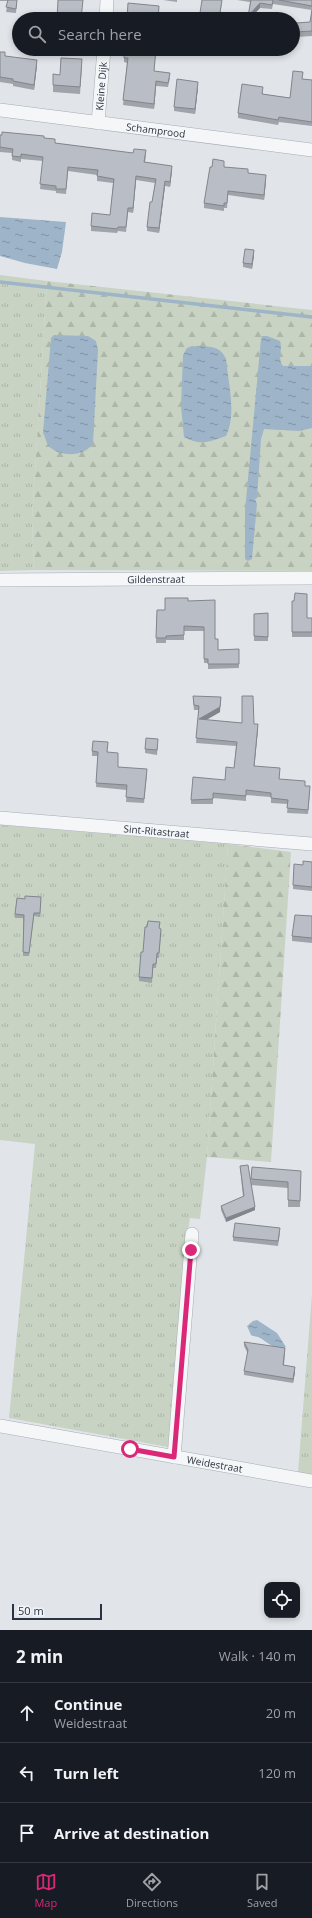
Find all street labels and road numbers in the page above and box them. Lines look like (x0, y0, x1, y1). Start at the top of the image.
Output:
street label: Kleine Dijk (92, 61, 110, 111)
street label: Schamprood (125, 119, 186, 141)
street label: Gildenstraat (127, 572, 185, 586)
street label: Sint-Ritastraat (123, 821, 190, 841)
street label: Weidestraat (186, 1452, 244, 1476)

